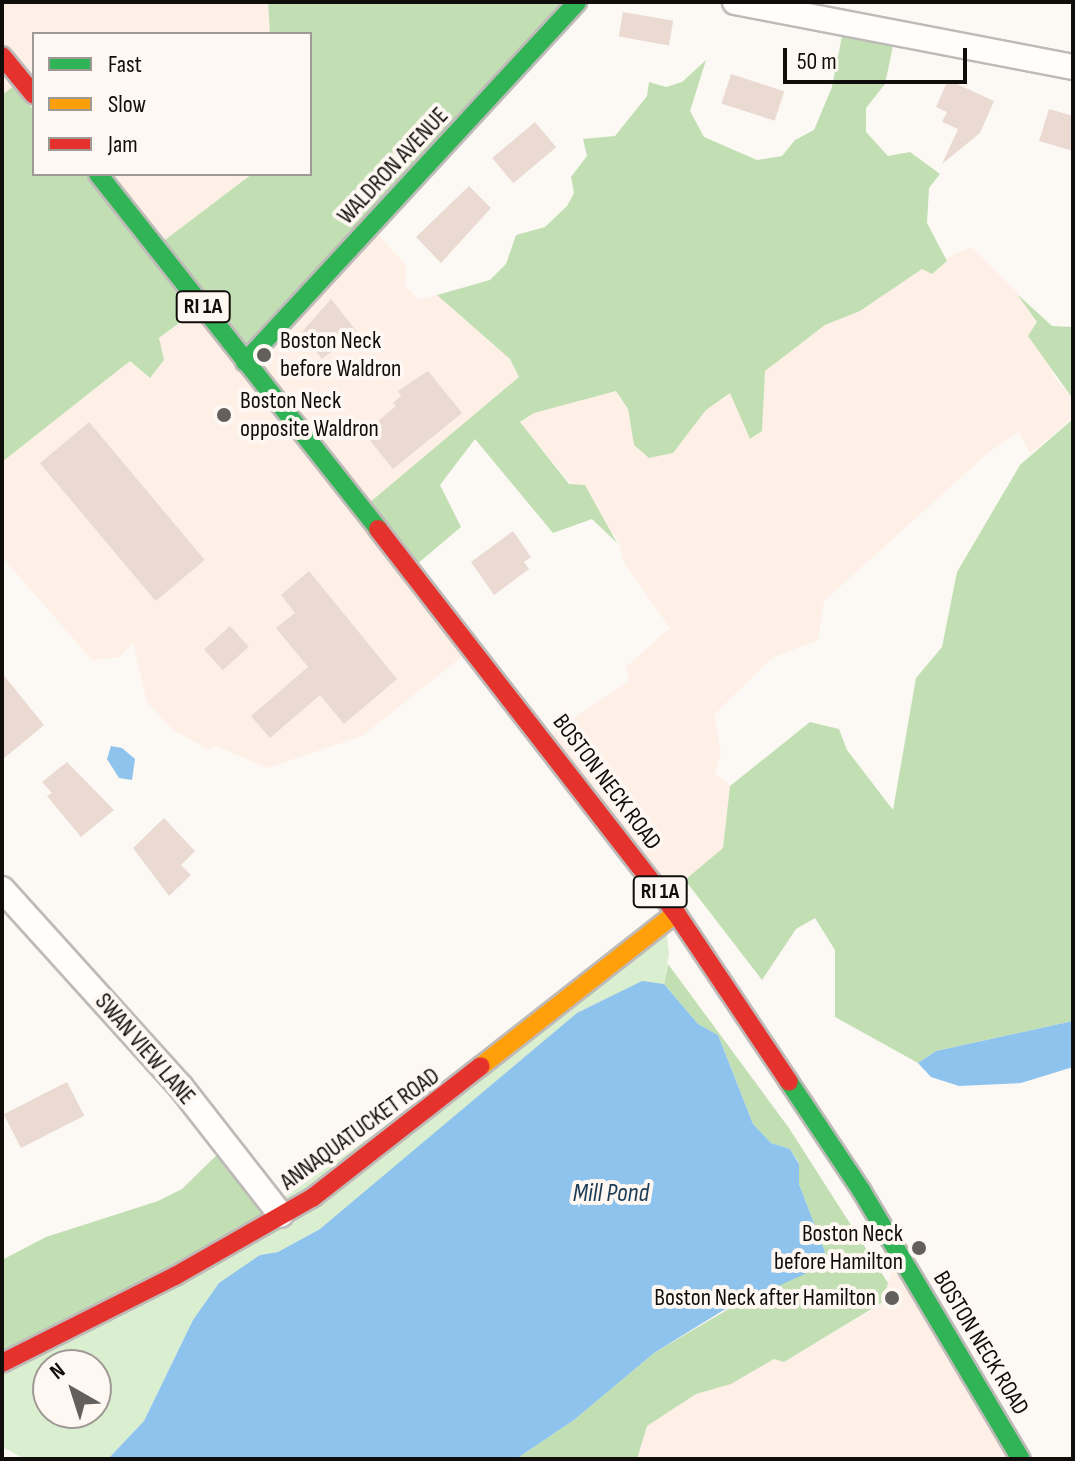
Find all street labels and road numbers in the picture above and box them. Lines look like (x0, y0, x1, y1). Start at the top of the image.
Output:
street label: WALDRON AVENUE (332, 102, 454, 230)
road number: RI 1A (175, 289, 231, 325)
street label: BOSTON NECK ROAD (547, 708, 667, 856)
road number: RI 1A (632, 874, 688, 910)
street label: SWAN VIEW LANE (89, 987, 201, 1111)
street label: ANNAQUATUCKET ROAD (275, 1062, 445, 1196)
street label: BOSTON NECK ROAD (927, 1266, 1035, 1420)

